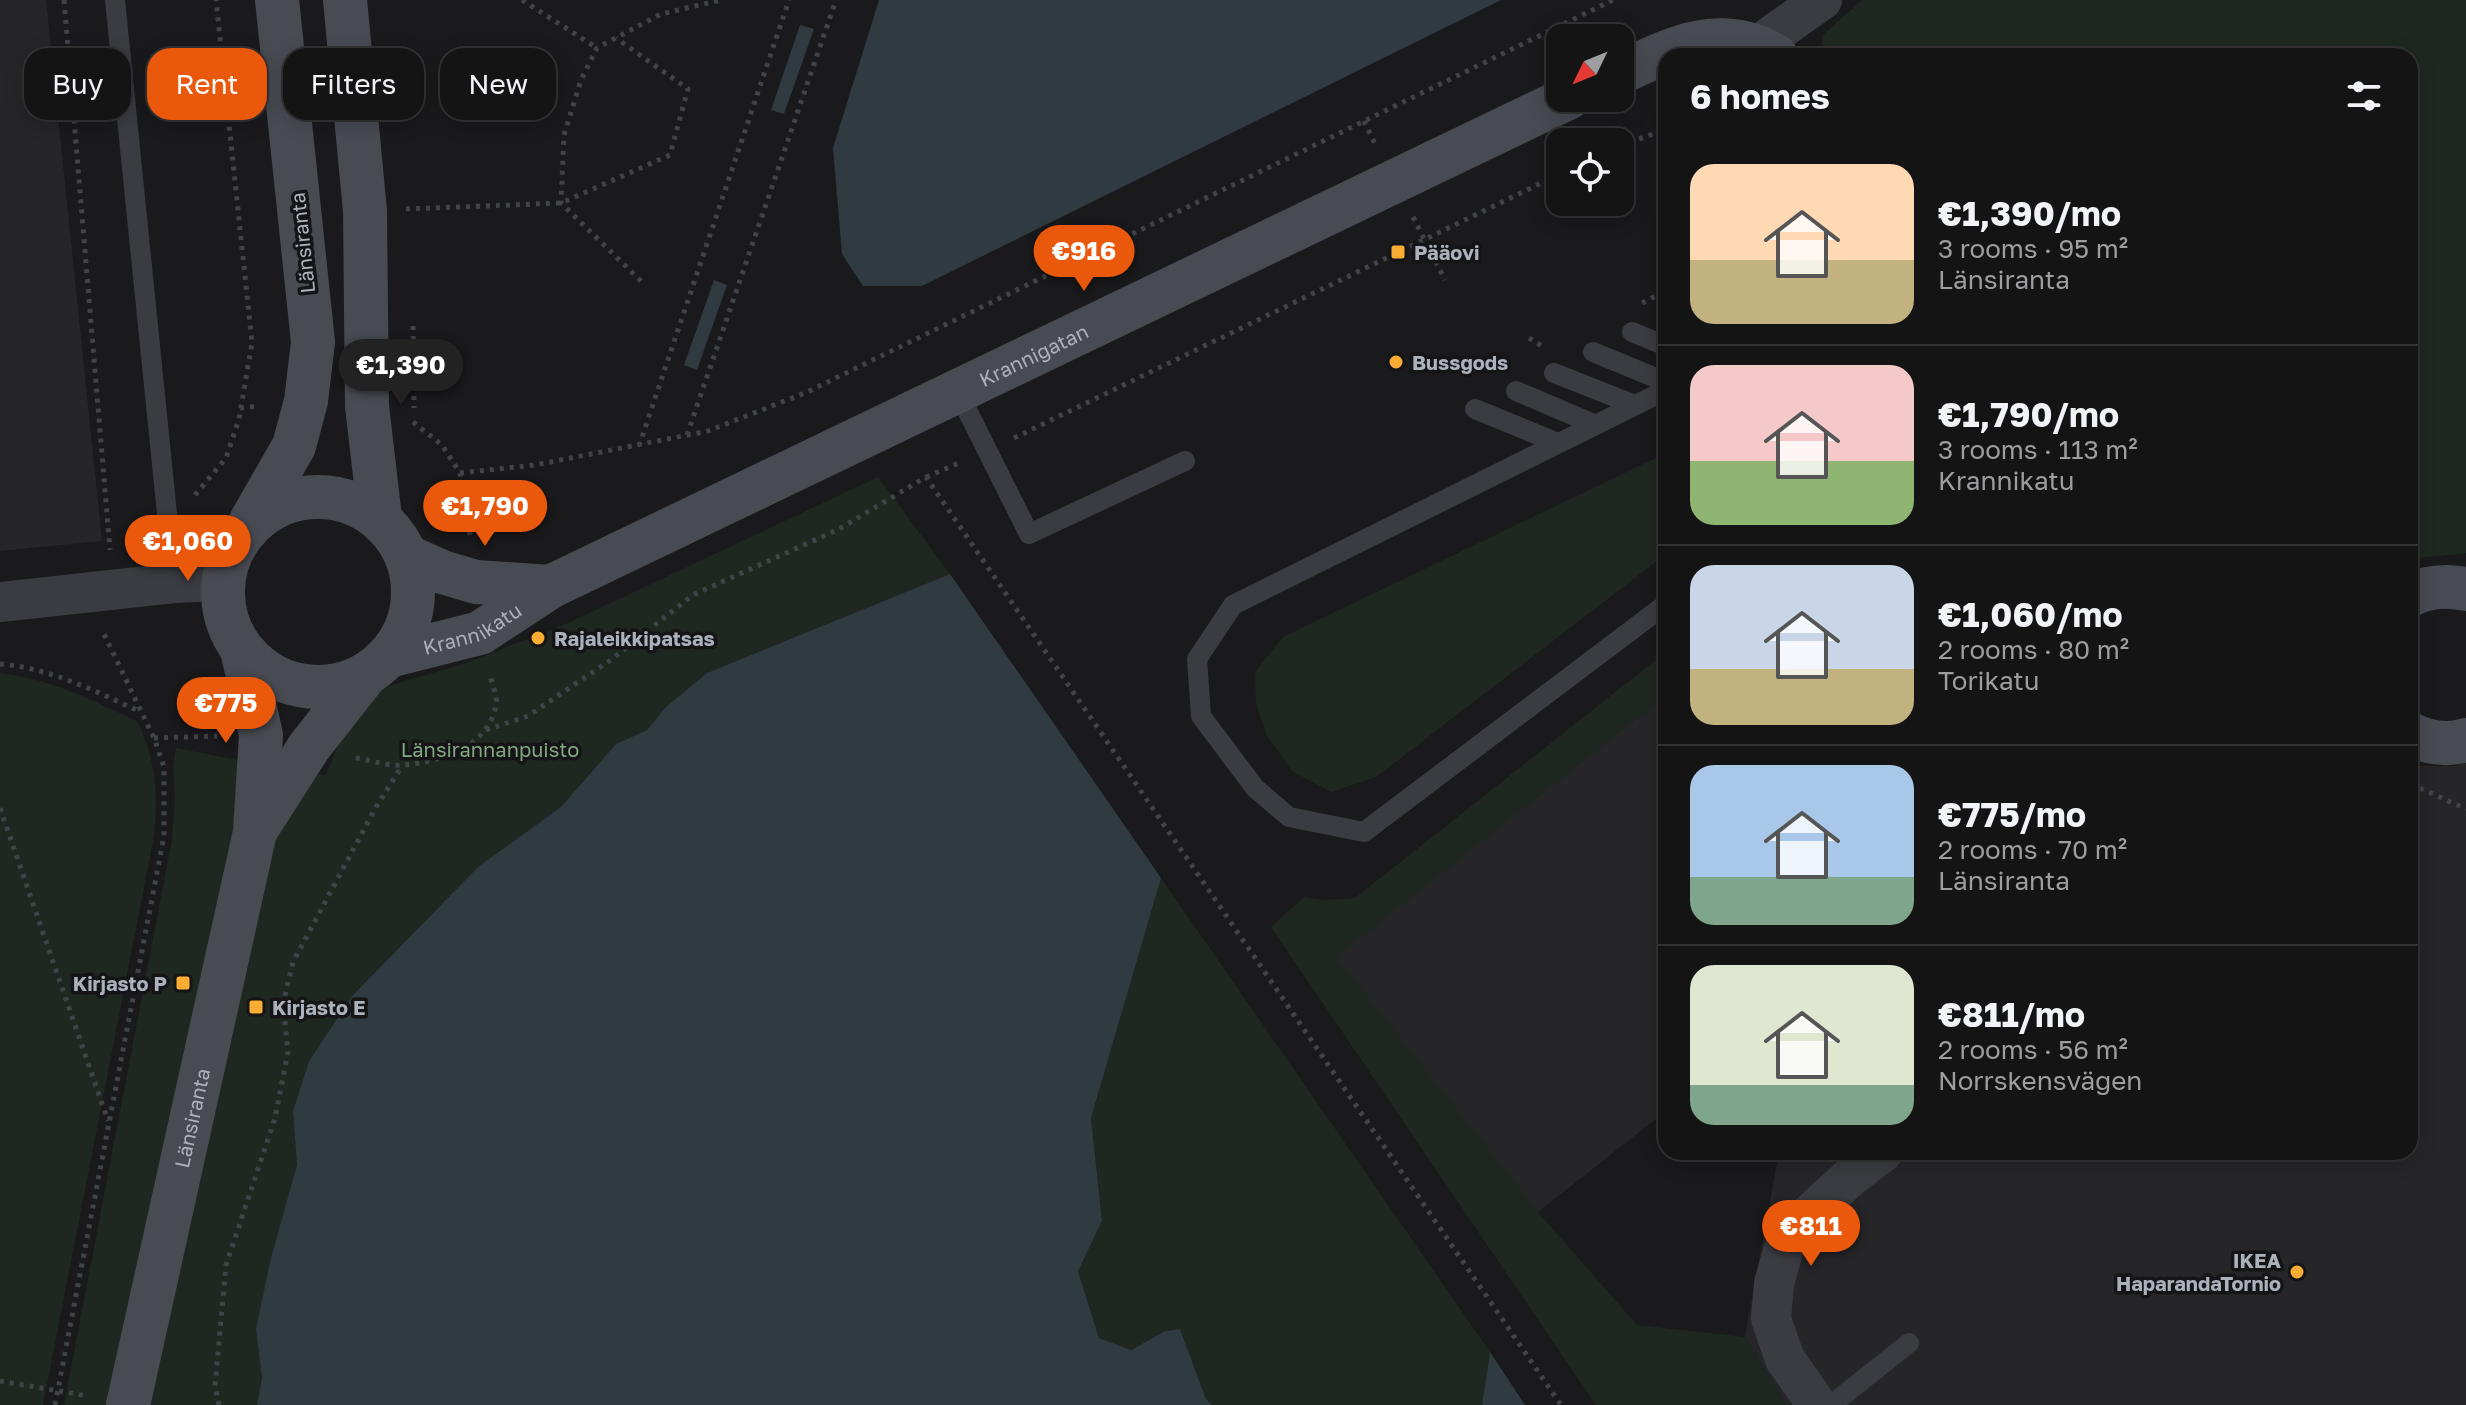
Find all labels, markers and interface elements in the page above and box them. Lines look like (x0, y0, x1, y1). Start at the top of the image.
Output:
north arrow (1546, 24, 1634, 112)
map controls (1546, 24, 1634, 216)
chip: Buy (24, 48, 131, 120)
chip: Rent (147, 48, 267, 120)
chip: Filters (283, 48, 424, 120)
chip: New (440, 48, 556, 120)
icon: filters (2342, 74, 2386, 118)
text: 6 homes (1690, 76, 1830, 116)
button: locate (1546, 128, 1634, 216)
street label: Länsiranta (285, 191, 319, 295)
text: €1,390/mo (1938, 193, 2121, 233)
icon: home (1754, 196, 1850, 292)
pin: €916 (1037, 225, 1131, 293)
text: 3 rooms · 95 m² (1938, 233, 2128, 264)
text: €916 (1052, 235, 1116, 266)
place label: Pääovi (1414, 240, 1479, 264)
marker: Pääovi (1389, 243, 1407, 261)
text: Länsiranta (1938, 264, 2070, 295)
street label: Krannigatan (975, 318, 1092, 391)
pin: €1,390 (336, 339, 466, 407)
text: €1,390 (356, 349, 446, 380)
place label: Bussgods (1412, 350, 1508, 374)
marker: Bussgods (1387, 353, 1405, 371)
text: €1,790/mo (1938, 394, 2119, 434)
icon: home (1754, 397, 1850, 493)
text: 3 rooms · 113 m² (1938, 434, 2138, 465)
text: Krannikatu (1938, 465, 2074, 496)
pin: €1,790 (420, 480, 550, 548)
text: €1,790 (441, 490, 529, 521)
pin: €1,060 (123, 515, 253, 583)
text: €1,060 (143, 525, 233, 556)
text: €1,060/mo (1938, 594, 2123, 634)
street label: Krannikatu (420, 597, 526, 659)
icon: home (1754, 597, 1850, 693)
place label: Rajaleikkipatsas (554, 626, 715, 650)
marker: Rajaleikkipatsas (529, 629, 547, 647)
text: 2 rooms · 80 m² (1938, 634, 2129, 665)
text: Torikatu (1938, 665, 2039, 696)
pin: €775 (179, 677, 273, 745)
text: €775 (195, 687, 257, 718)
park label: Länsirannanpuisto (401, 737, 579, 761)
text: €775/mo (1938, 794, 2086, 834)
icon: home (1754, 797, 1850, 893)
text: 2 rooms · 70 m² (1938, 834, 2127, 865)
text: Länsiranta (1938, 865, 2070, 896)
place label: Kirjasto P (73, 971, 167, 995)
marker: Kirjasto P (174, 974, 192, 992)
text: €811/mo (1938, 994, 2085, 1034)
place label: Kirjasto E (272, 995, 365, 1019)
icon: home (1754, 997, 1850, 1093)
marker: Kirjasto E (247, 998, 265, 1016)
text: 2 rooms · 56 m² (1938, 1034, 2128, 1065)
text: Norrskensvägen (1938, 1065, 2142, 1096)
street label: Länsiranta (169, 1066, 214, 1170)
pin: €811 (1764, 1200, 1858, 1268)
text: €811 (1780, 1210, 1842, 1241)
place label: IKEA HaparandaTornio (2116, 1248, 2281, 1295)
marker: IKEA HaparandaTornio (2288, 1263, 2306, 1281)

